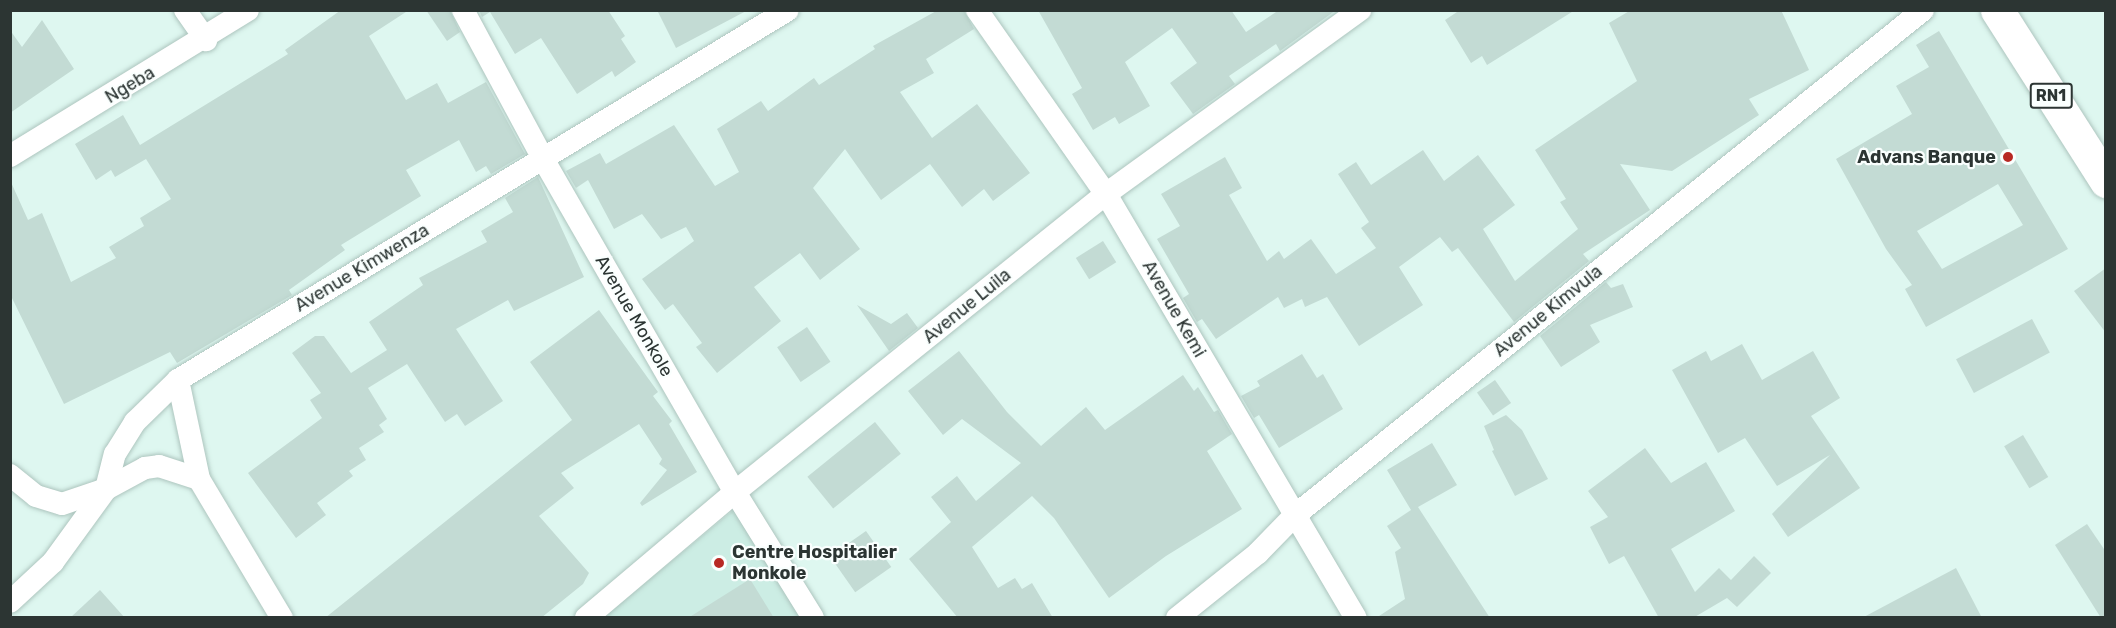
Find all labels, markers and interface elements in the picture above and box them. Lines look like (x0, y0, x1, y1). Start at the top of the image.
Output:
street label: Ngeba (101, 62, 159, 108)
road number: RN1 (2028, 83, 2074, 109)
place label: Advans Banque (1857, 146, 1996, 168)
marker: Advans Banque (2001, 150, 2015, 164)
street label: Avenue Kimwenza (291, 219, 433, 317)
street label: Avenue Monkole (590, 251, 678, 381)
street label: Avenue Kemi (1138, 257, 1210, 361)
street label: Avenue Kimvula (1489, 261, 1607, 361)
street label: Avenue Luila (919, 264, 1015, 348)
place label: Centre Hospitalier Monkole (732, 542, 897, 584)
marker: Centre Hospitalier Monkole (710, 554, 728, 572)

